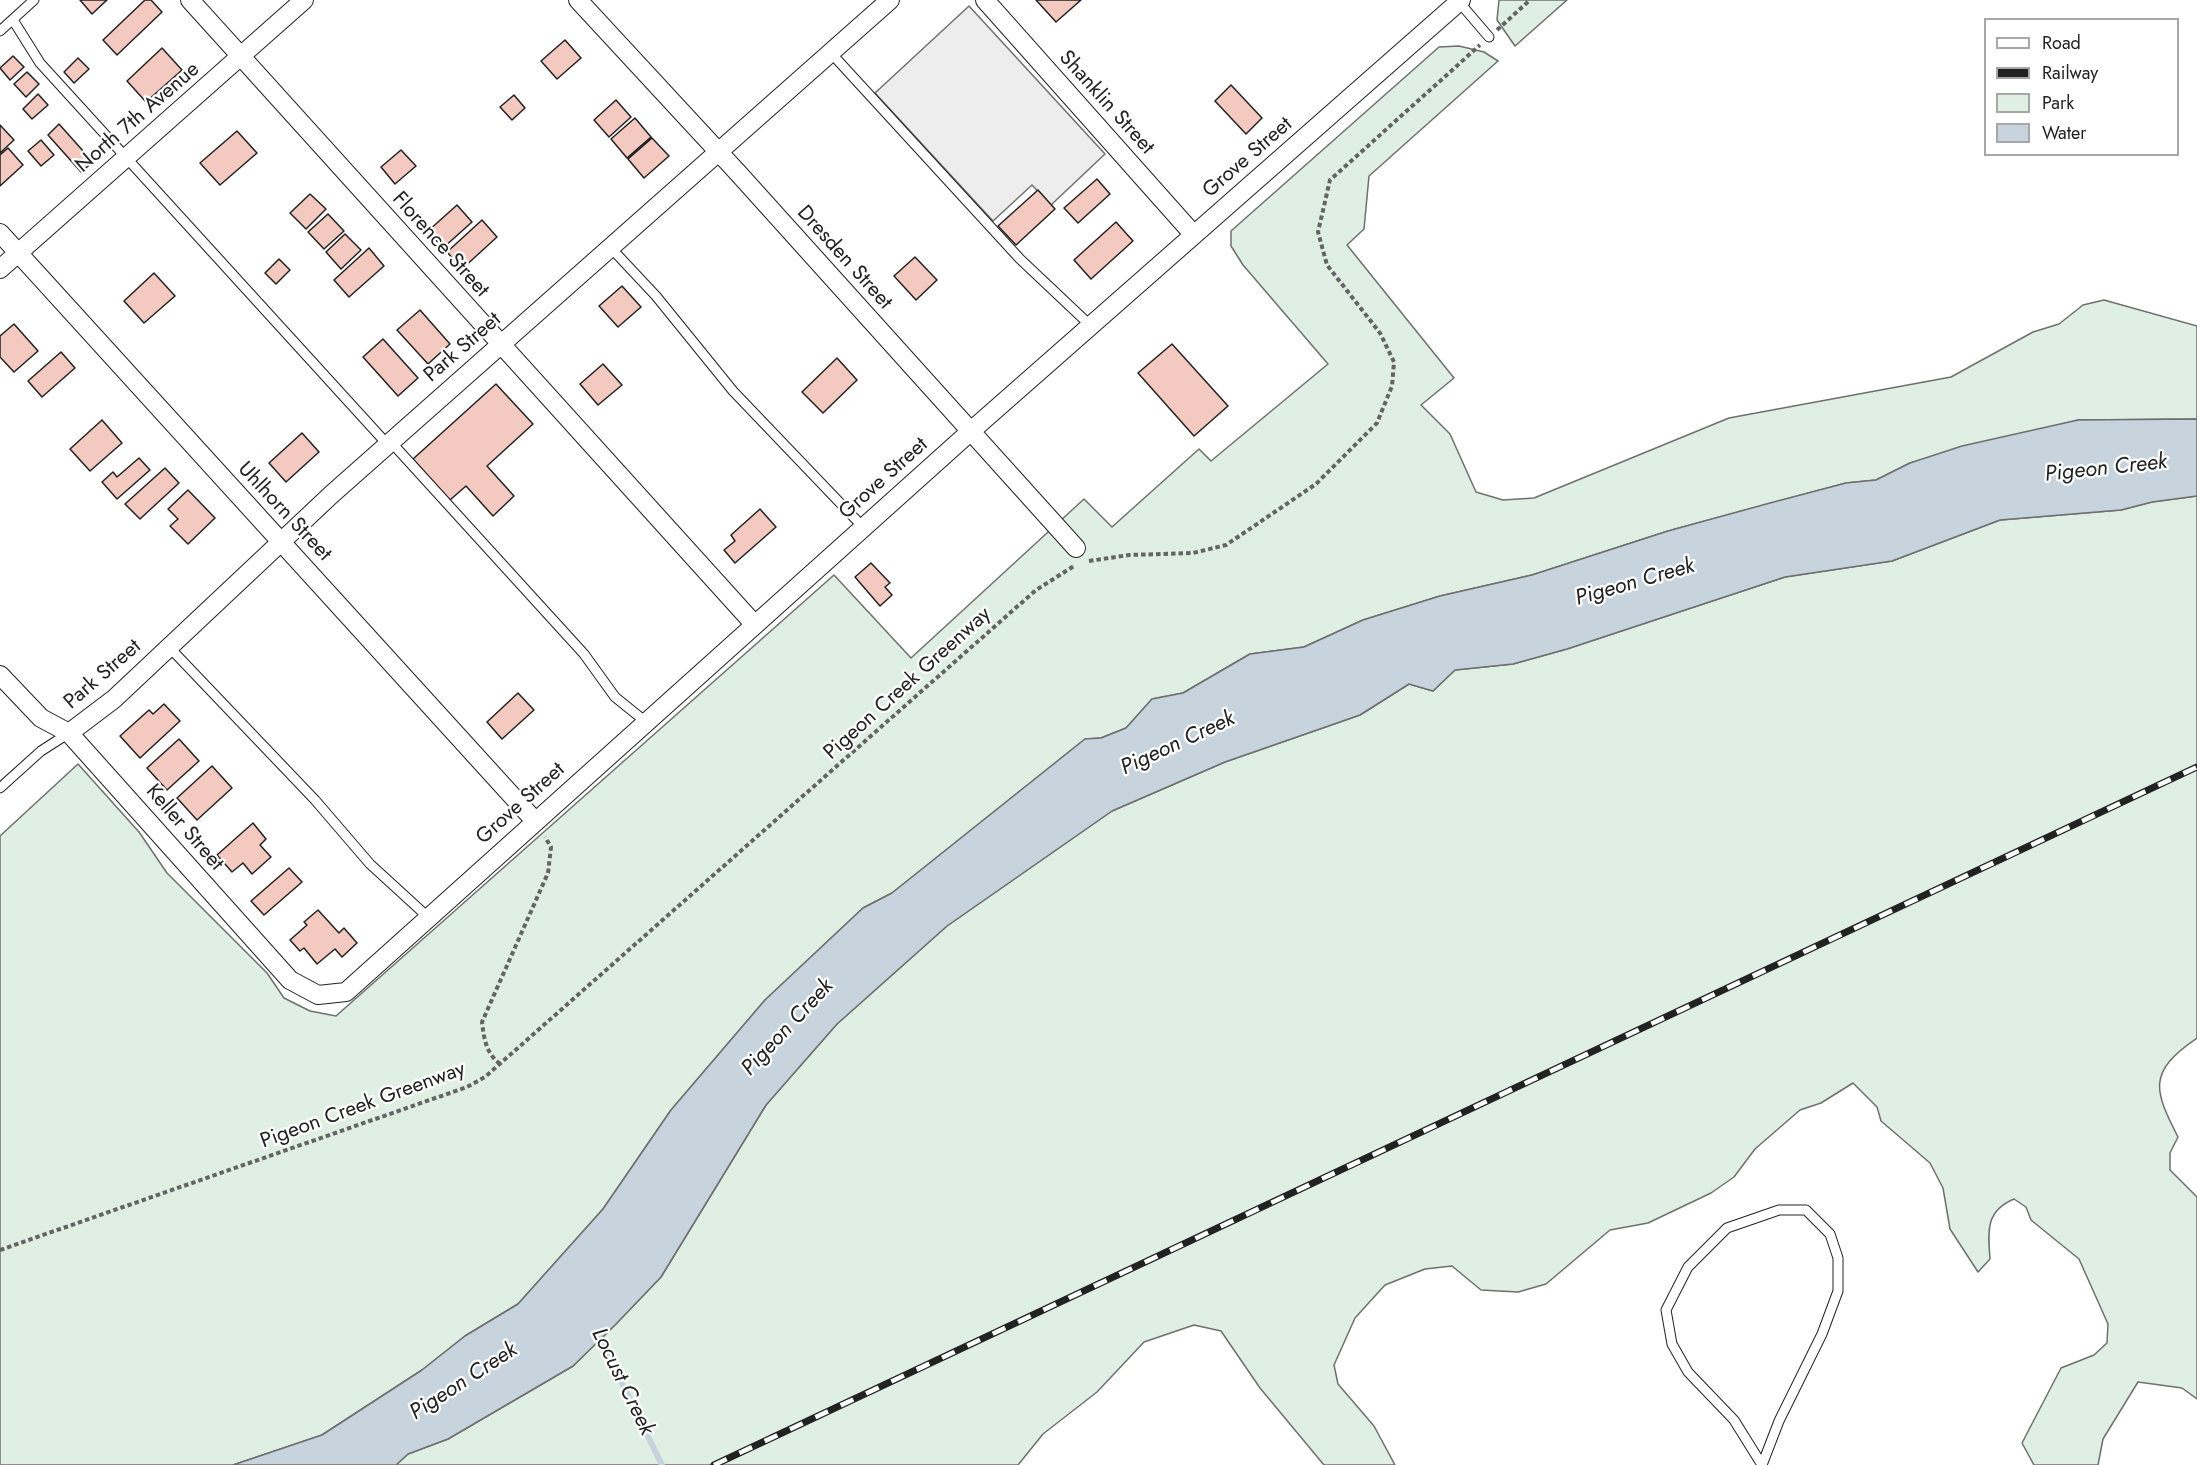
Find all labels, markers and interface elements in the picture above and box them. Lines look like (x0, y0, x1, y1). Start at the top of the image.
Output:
legend (1984, 18, 2179, 156)
text: Road (2042, 30, 2081, 56)
street label: Shanklin Street (1053, 46, 1159, 160)
street label: North 7th Avenue (71, 57, 205, 179)
text: Railway (2042, 60, 2098, 86)
text: Park (2042, 90, 2074, 116)
street label: Grove Street (1198, 112, 1298, 204)
text: Water (2042, 120, 2086, 146)
street label: Florence Street (386, 187, 494, 303)
street label: Dresden Street (791, 201, 897, 315)
street label: Park Street (419, 308, 507, 388)
street label: Grove Street (835, 433, 933, 525)
water label: Pigeon Creek (2043, 449, 2169, 489)
street label: Uhlhorn Street (232, 457, 336, 567)
water label: Pigeon Creek (1572, 553, 1698, 613)
street label: Pigeon Creek Greenway (819, 602, 997, 766)
street label: Park Street (59, 635, 147, 715)
water label: Pigeon Creek (1117, 706, 1239, 782)
street label: Grove Street (472, 758, 570, 850)
street label: Keller Street (140, 780, 228, 876)
water label: Pigeon Creek (736, 974, 840, 1082)
street label: Pigeon Creek Greenway (257, 1057, 469, 1155)
water label: Locust Creek (585, 1324, 659, 1440)
water label: Pigeon Creek (405, 1337, 523, 1427)

